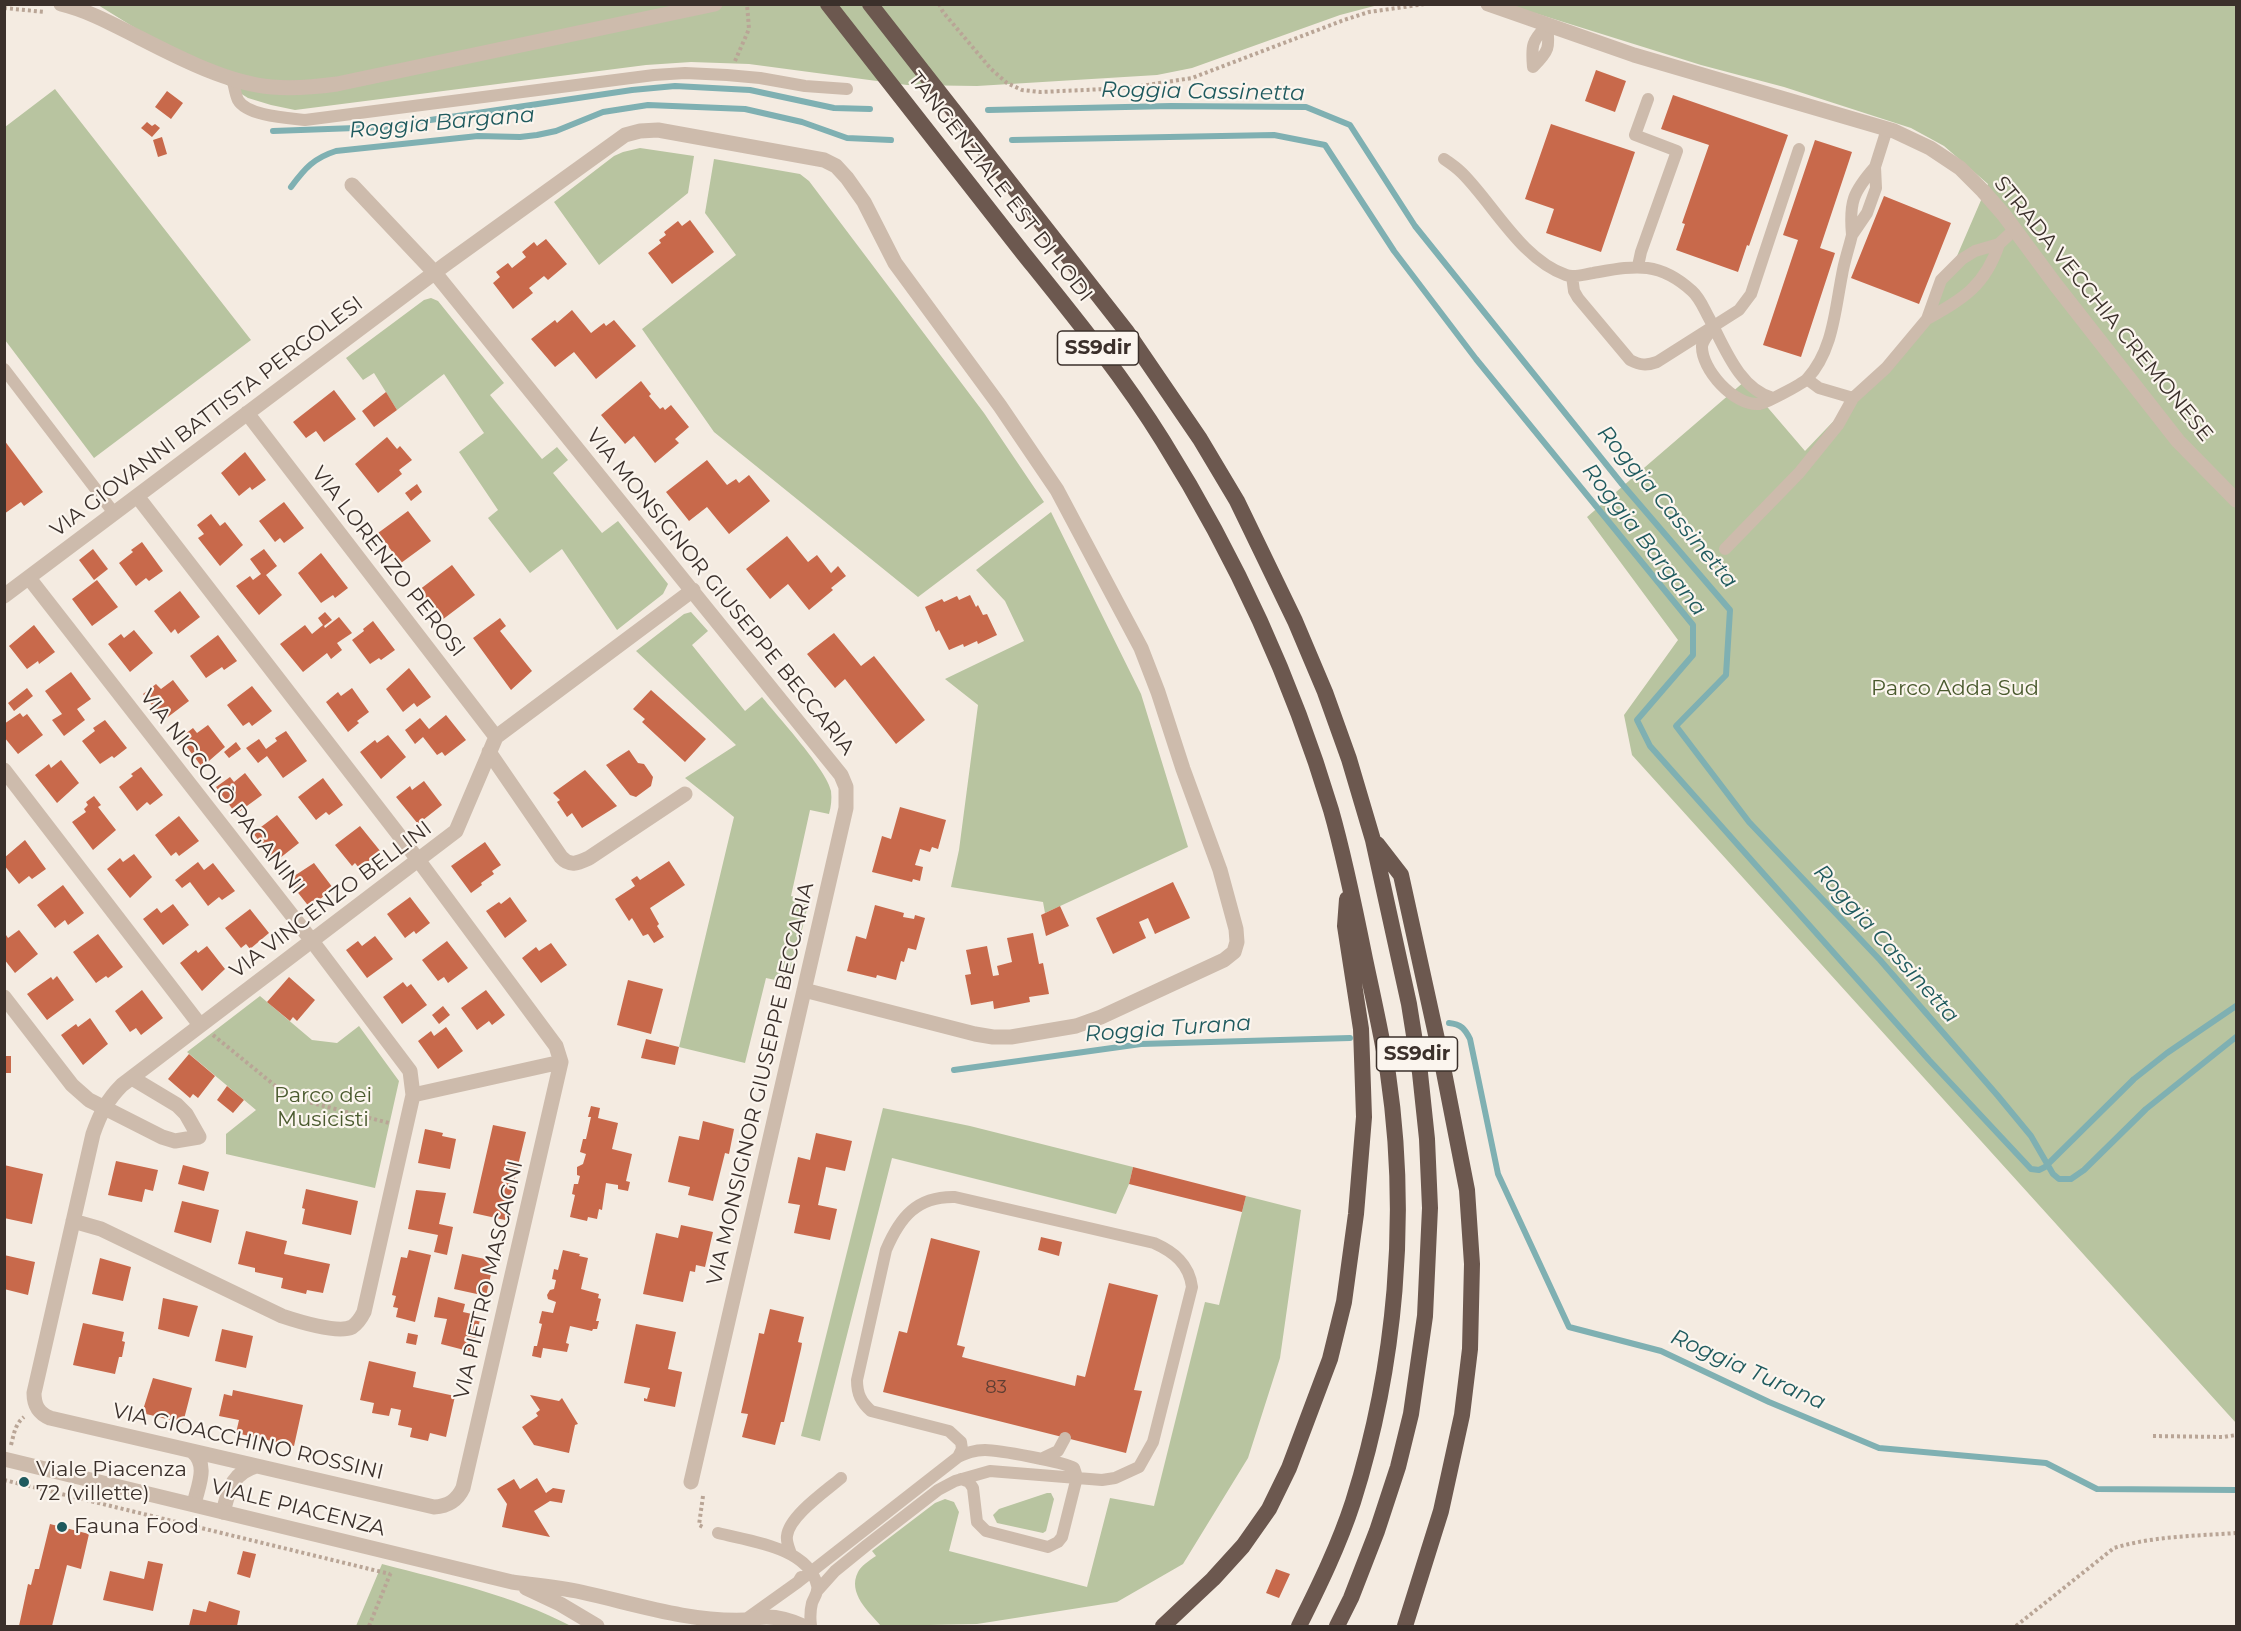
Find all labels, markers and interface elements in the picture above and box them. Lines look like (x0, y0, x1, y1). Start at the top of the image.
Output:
street label: TANGENZIALE EST DI LODI (902, 67, 1098, 307)
water label: Roggia Cassinetta (1101, 77, 1305, 107)
water label: Roggia Bargana (348, 102, 536, 144)
street label: STRADA VECCHIA CREMONESE (1988, 171, 2218, 447)
street label: VIA GIOVANNI BATTISTA PERGOLESI (46, 291, 368, 543)
road number: SS9dir (1058, 331, 1138, 365)
water label: Roggia Cassinetta (1591, 420, 1743, 594)
street label: VIA MONSIGNOR GIUSEPPE BECCARIA (580, 424, 860, 760)
water label: Roggia Bargana (1576, 458, 1712, 622)
street label: VIA LORENZO PEROSI (306, 462, 470, 662)
park label: Parco Adda Sud (1871, 676, 2039, 702)
street label: VIA NICCOLÒ PAGANINI (134, 685, 310, 899)
street label: VIA VINCENZO BELLINI (225, 816, 437, 984)
water label: Roggia Cassinetta (1808, 859, 1964, 1029)
street label: VIA MONSIGNOR GIUSEPPE BECCARIA (702, 880, 820, 1288)
water label: Roggia Turana (1084, 1010, 1252, 1048)
road number: SS9dir (1376, 1037, 1458, 1071)
park label: Parco dei Musicisti (274, 1083, 372, 1133)
street label: VIA PIETRO MASCAGNI (449, 1158, 529, 1402)
water label: Roggia Turana (1666, 1324, 1830, 1416)
house number: 83 (985, 1377, 1007, 1399)
street label: VIA GIOACCHINO ROSSINI (110, 1399, 386, 1485)
place label: Viale Piacenza 72 (villette) (36, 1457, 187, 1507)
street label: VIALE PIACENZA (208, 1474, 388, 1542)
marker: Viale Piacenza 72 (villette) (17, 1475, 31, 1489)
place label: Fauna Food (74, 1514, 199, 1540)
marker: Fauna Food (55, 1520, 69, 1534)

